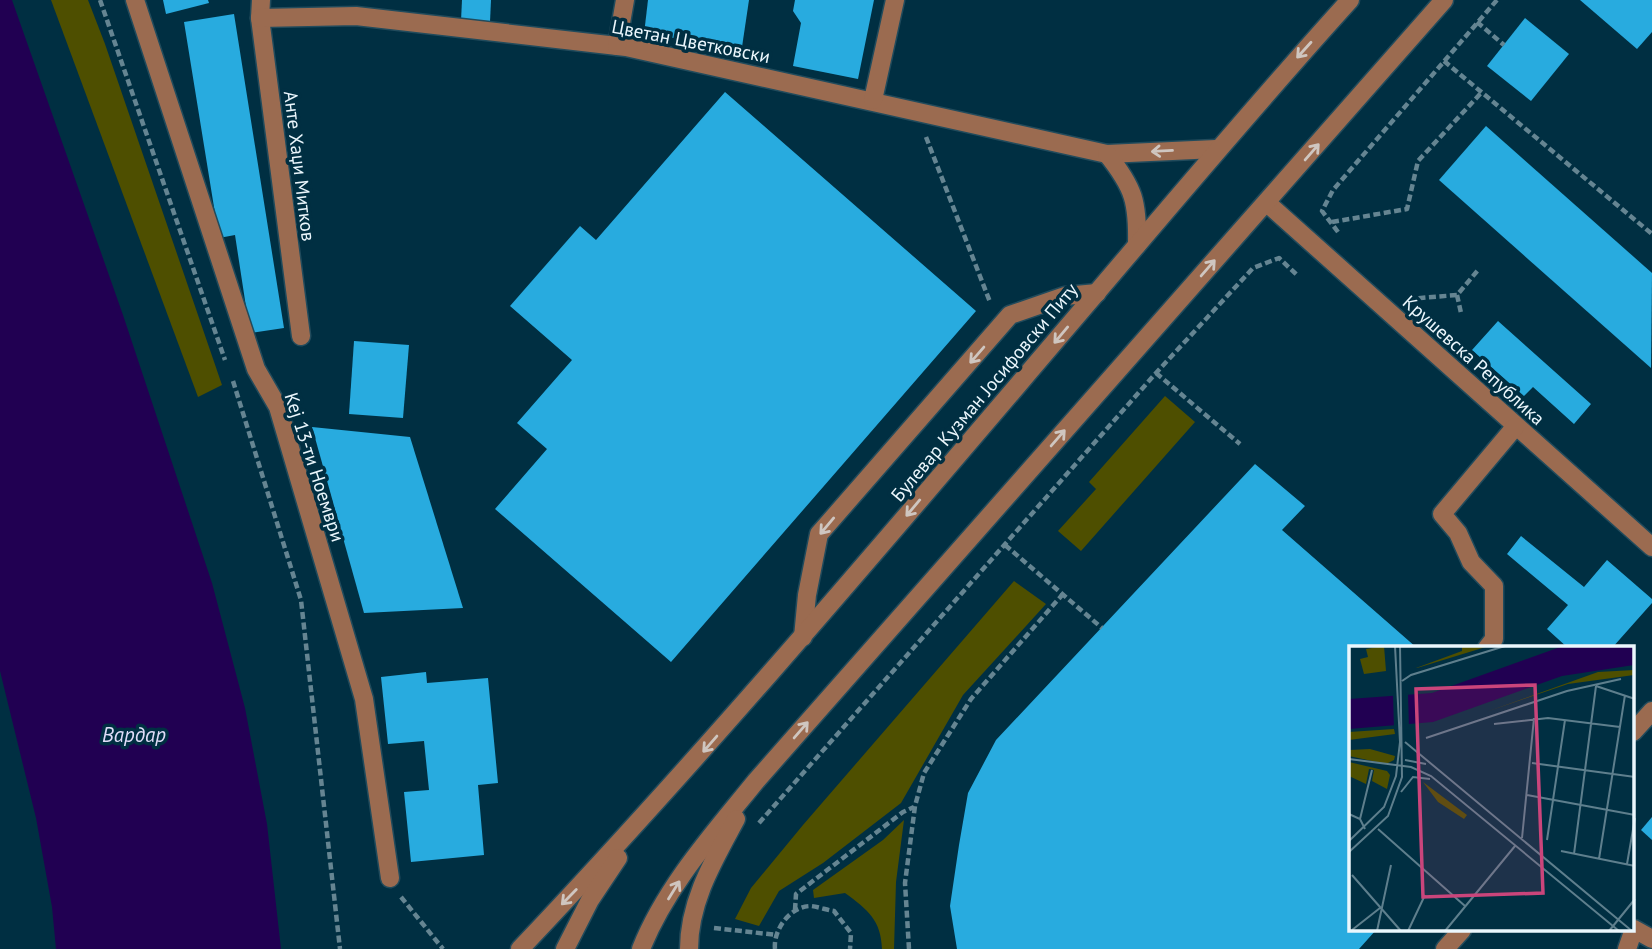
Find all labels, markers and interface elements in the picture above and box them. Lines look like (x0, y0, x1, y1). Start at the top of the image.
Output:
street label: Цветан Цветковски (610, 14, 772, 68)
one-way arrow (1296, 41, 1312, 59)
street label: Анте Хаџи Митков (279, 90, 321, 242)
one-way arrow (1304, 143, 1320, 161)
one-way arrow (1150, 145, 1173, 158)
one-way arrow (1200, 259, 1216, 277)
street label: Булевар Кузман Јосифовски Питу (885, 278, 1083, 506)
street label: Крушевска Република (1398, 290, 1550, 430)
one-way arrow (1053, 325, 1069, 343)
one-way arrow (969, 345, 985, 363)
street label: Кеј 13-ти Ноември (280, 389, 350, 545)
one-way arrow (1050, 429, 1066, 447)
one-way arrow (906, 498, 921, 516)
one-way arrow (819, 516, 835, 534)
inset map (1349, 646, 1634, 932)
water label: Вардар (102, 721, 166, 748)
one-way arrow (793, 721, 809, 739)
one-way arrow (702, 734, 718, 752)
one-way arrow (668, 880, 682, 900)
one-way arrow (561, 888, 578, 905)

